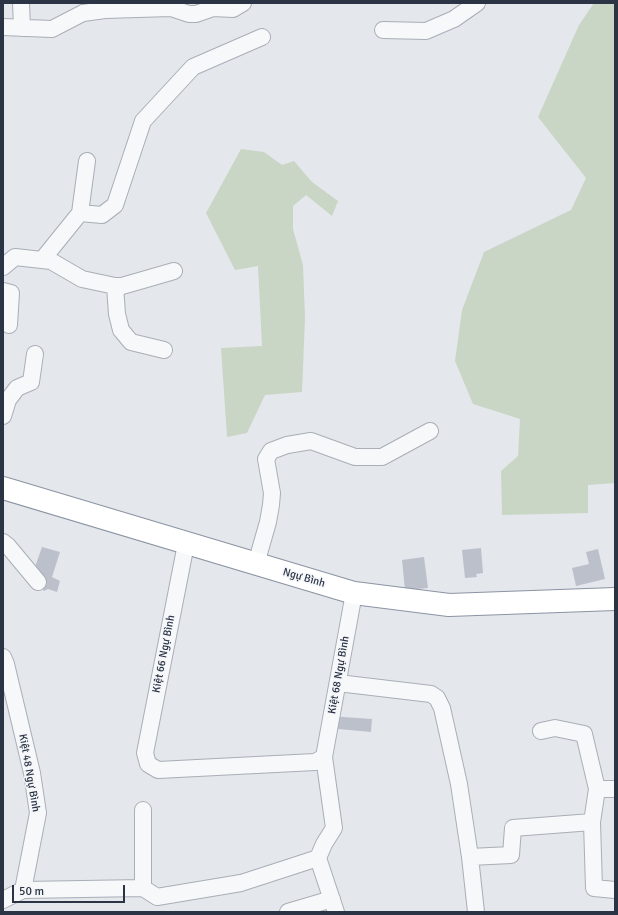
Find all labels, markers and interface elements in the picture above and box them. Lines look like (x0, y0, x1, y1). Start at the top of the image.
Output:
street label: Ngự Bình (281, 566, 327, 590)
street label: Kiệt 66 Ngự Bình (150, 614, 178, 694)
street label: Kiệt 68 Ngự Bình (326, 635, 352, 715)
street label: Kiệt 48 Ngự Bình (16, 733, 42, 813)
scale bar (14, 877, 127, 903)
text: 50 m (19, 884, 44, 899)

